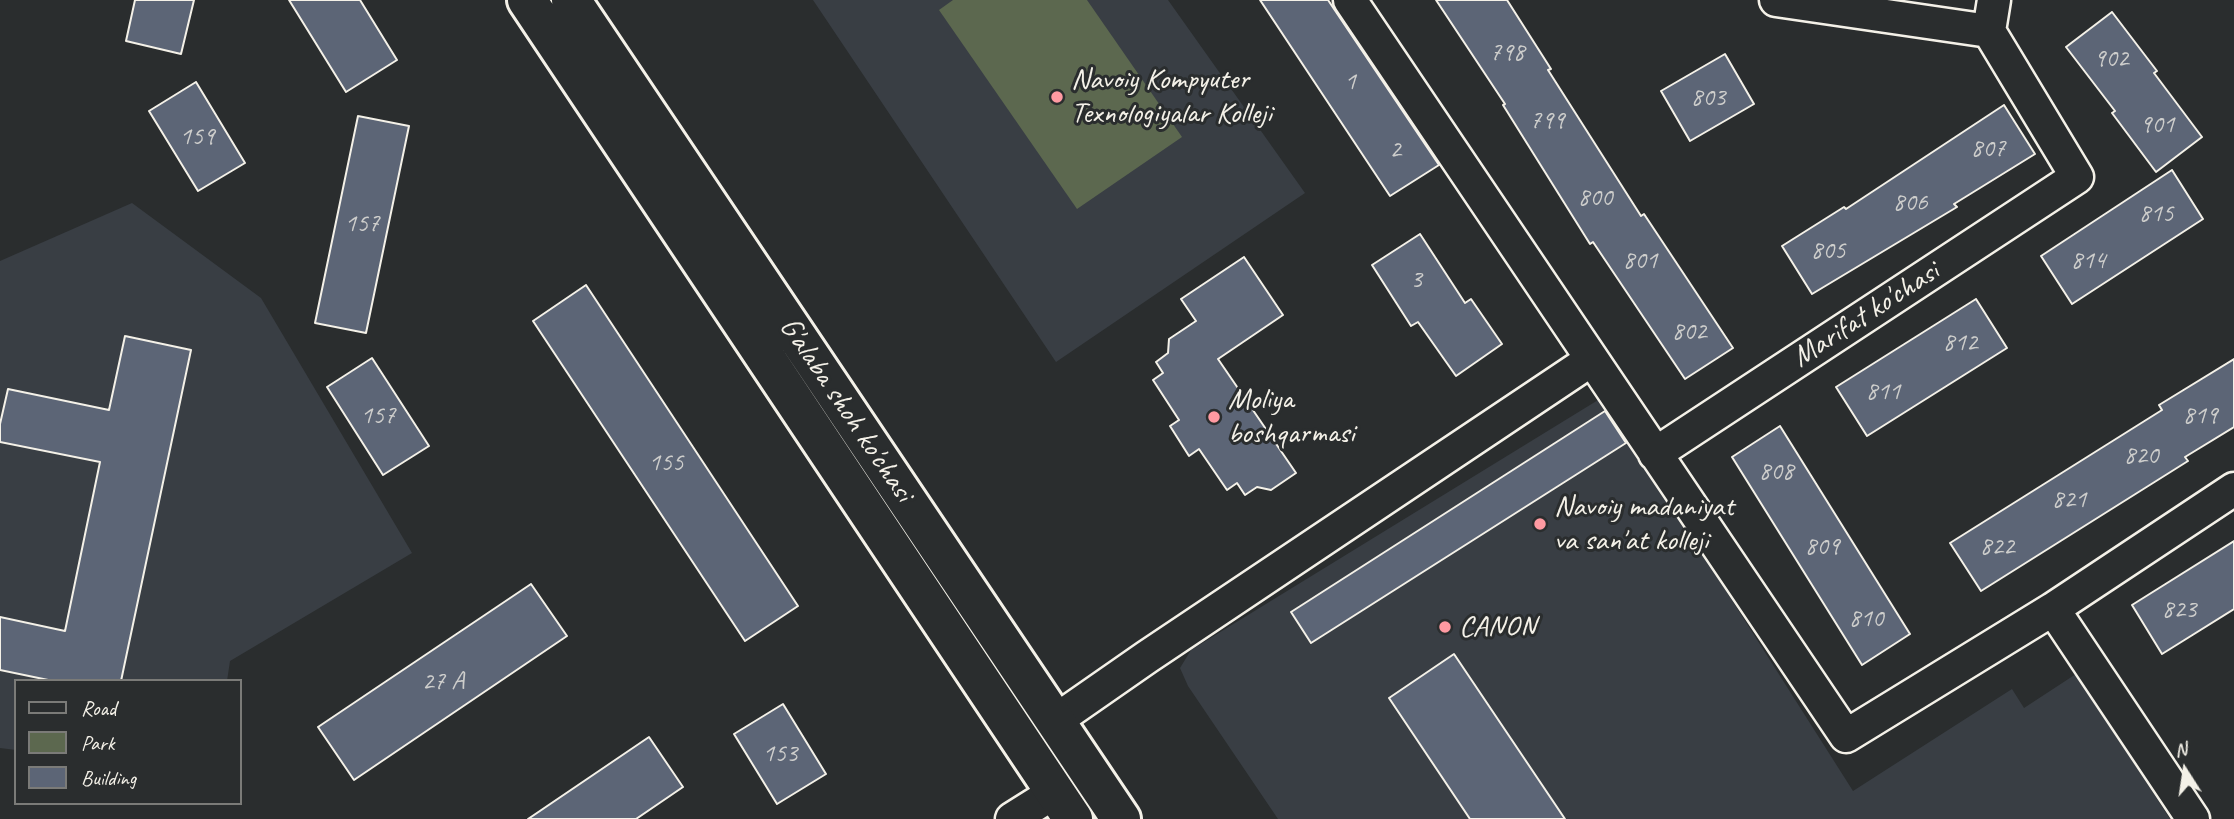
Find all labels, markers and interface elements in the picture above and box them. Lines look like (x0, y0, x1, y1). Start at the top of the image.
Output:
house number: 798 (1489, 37, 1525, 69)
house number: 902 (2093, 43, 2129, 75)
place label: Navoiy Kompyuter Texnologiyalar Kolleji (1071, 62, 1272, 132)
house number: 1 (1344, 66, 1356, 98)
house number: 803 (1690, 82, 1726, 114)
marker: Navoiy Kompyuter Texnologiyalar Kolleji (1049, 89, 1065, 105)
house number: 799 (1529, 105, 1565, 137)
house number: 901 (2139, 109, 2175, 141)
house number: 159 (179, 121, 215, 153)
house number: 807 (1970, 133, 2006, 165)
house number: 2 (1389, 134, 1401, 166)
house number: 800 (1577, 182, 1613, 214)
house number: 806 (1892, 187, 1928, 219)
house number: 815 (2138, 198, 2174, 230)
house number: 157 (344, 208, 380, 240)
house number: 805 (1810, 235, 1846, 267)
house number: 801 (1622, 245, 1658, 277)
house number: 814 (2070, 245, 2106, 277)
street label: Marifat ko'chasi (1786, 254, 1946, 376)
house number: 3 (1410, 264, 1422, 296)
street label: G'alaba shoh ko'chasi (771, 311, 921, 509)
house number: 802 (1671, 316, 1707, 348)
house number: 812 (1942, 327, 1978, 359)
house number: 811 (1865, 376, 1901, 408)
place label: Moliya boshqarmasi (1228, 382, 1355, 452)
house number: 157 (360, 400, 396, 432)
house number: 819 (2182, 400, 2218, 432)
marker: Moliya boshqarmasi (1206, 409, 1222, 425)
house number: 820 (2123, 440, 2159, 472)
house number: 155 (648, 447, 684, 479)
house number: 808 (1758, 456, 1794, 488)
house number: 821 (2051, 484, 2087, 516)
place label: Navoiy madaniyat va san'at kolleji (1554, 489, 1734, 560)
marker: Navoiy madaniyat va san'at kolleji (1532, 516, 1548, 532)
house number: 809 (1804, 531, 1840, 563)
house number: 822 (1979, 531, 2015, 563)
house number: 823 (2161, 594, 2197, 626)
house number: 810 (1848, 603, 1884, 635)
place label: CANON (1459, 609, 1536, 645)
marker: CANON (1437, 619, 1453, 635)
house number: 27 А (422, 666, 464, 698)
legend (14, 679, 242, 805)
text: Road (81, 695, 116, 721)
text: Park (81, 730, 114, 756)
north arrow (2150, 735, 2220, 805)
text: N (2172, 736, 2189, 762)
house number: 153 (762, 738, 798, 770)
text: Building (81, 765, 136, 791)

